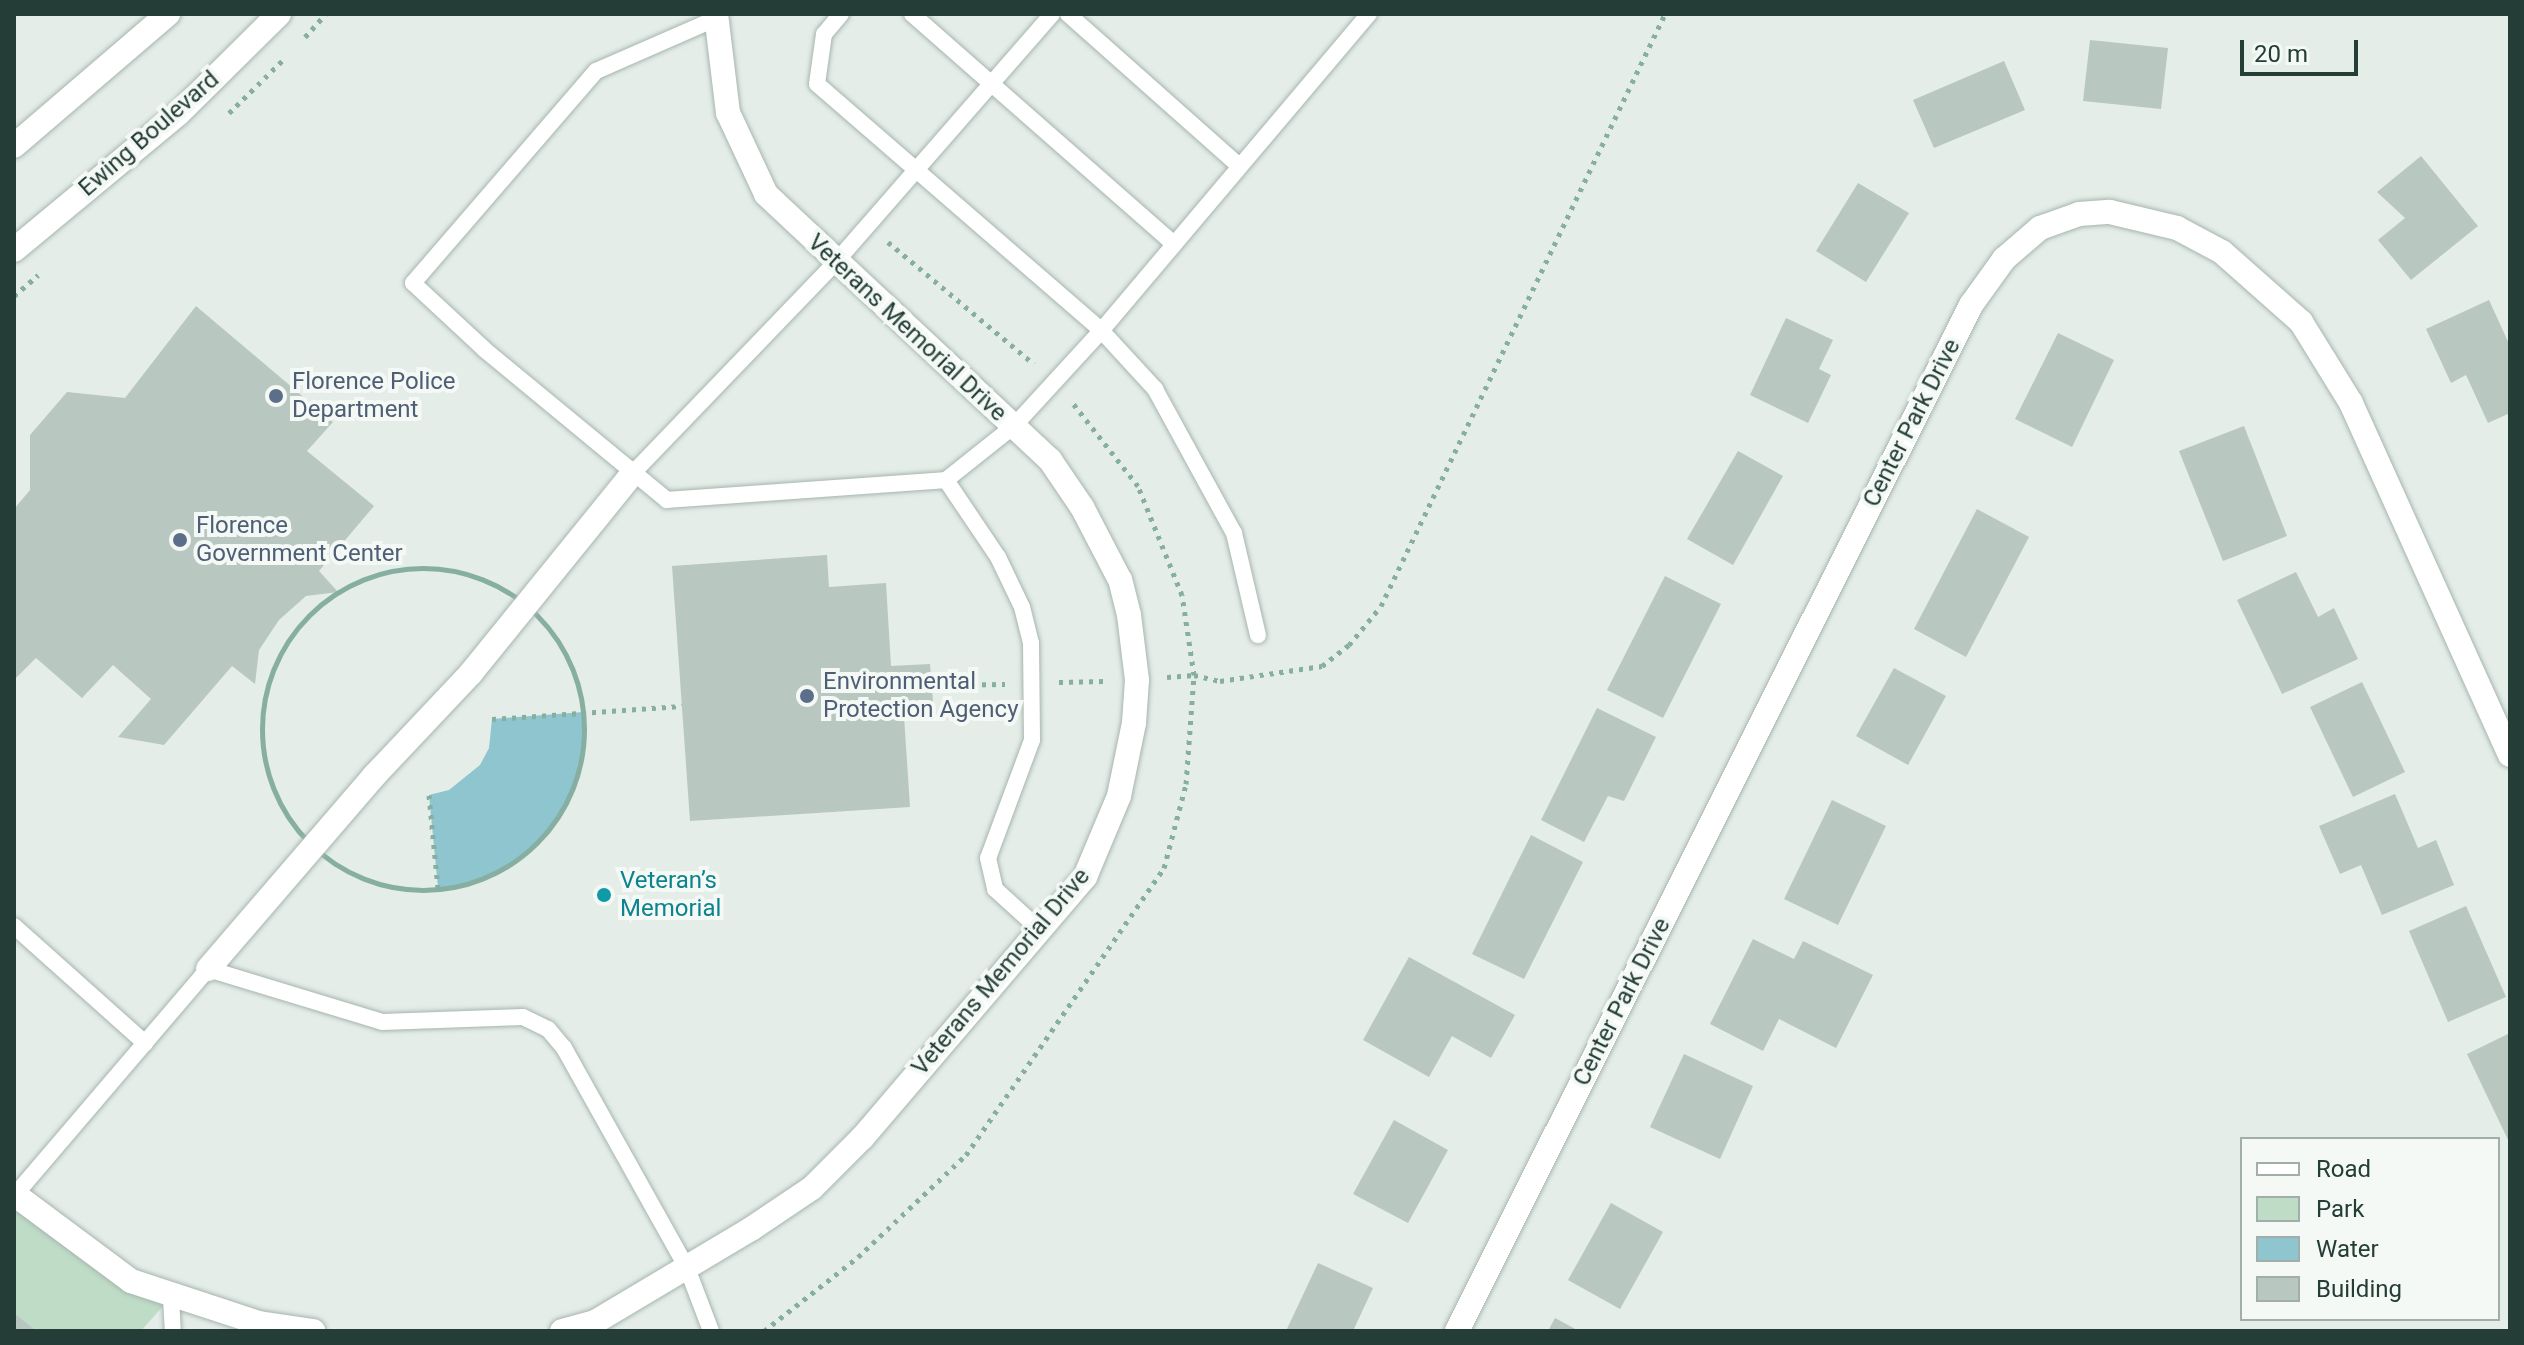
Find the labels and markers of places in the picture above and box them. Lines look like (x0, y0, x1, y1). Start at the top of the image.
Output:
place label: Florence Police Department (292, 368, 456, 424)
marker: Florence Police Department (267, 387, 285, 405)
place label: Florence Government Center (196, 512, 403, 568)
marker: Florence Government Center (171, 531, 189, 549)
place label: Environmental Protection Agency (823, 668, 1018, 724)
marker: Environmental Protection Agency (798, 687, 816, 705)
place label: Veteran’s Memorial (620, 867, 721, 923)
marker: Veteran’s Memorial (595, 886, 613, 904)

